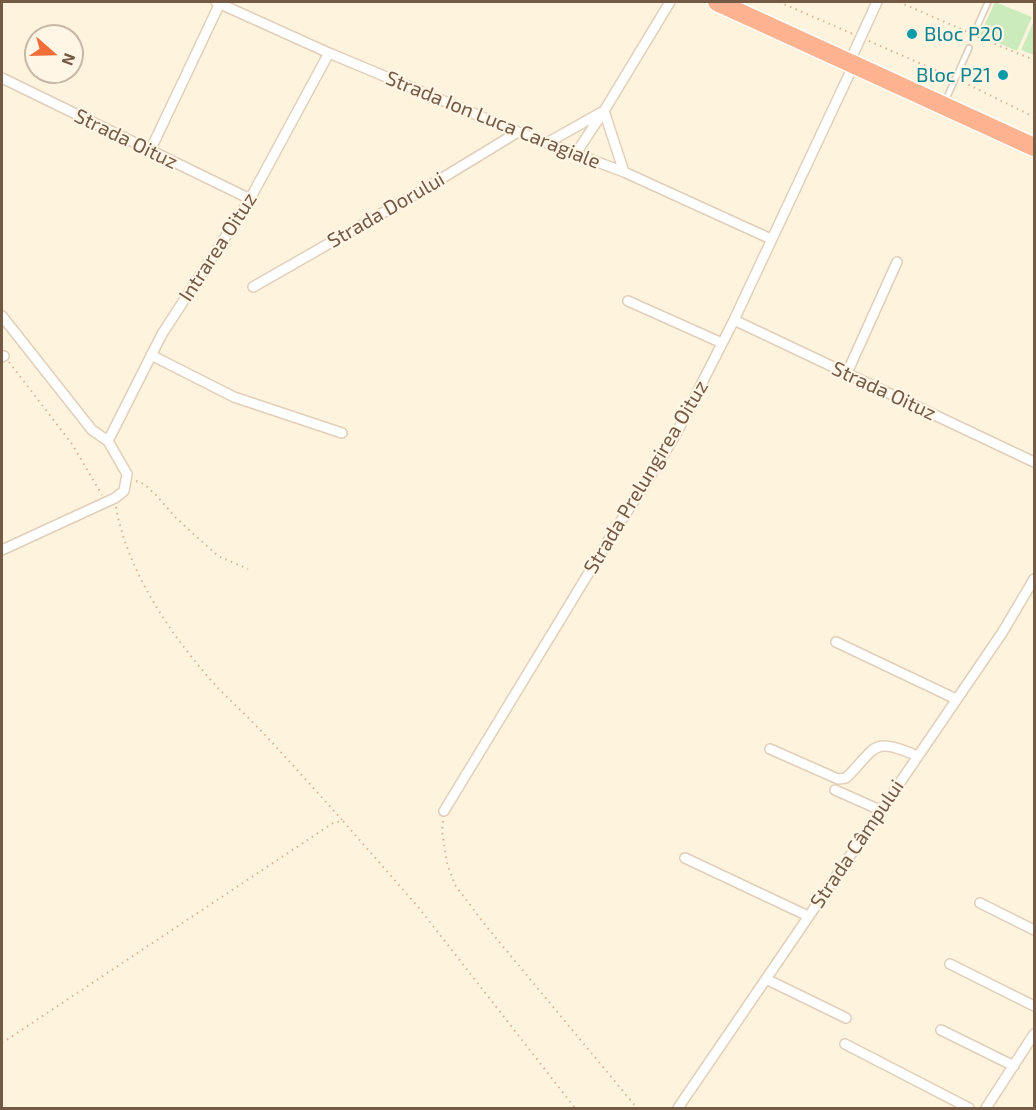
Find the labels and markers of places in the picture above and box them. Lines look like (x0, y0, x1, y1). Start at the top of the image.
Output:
place label: Bloc P20 (924, 22, 1003, 46)
marker: Bloc P20 (905, 27, 919, 41)
place label: Bloc P21 (916, 63, 991, 87)
marker: Bloc P21 (996, 68, 1010, 82)

